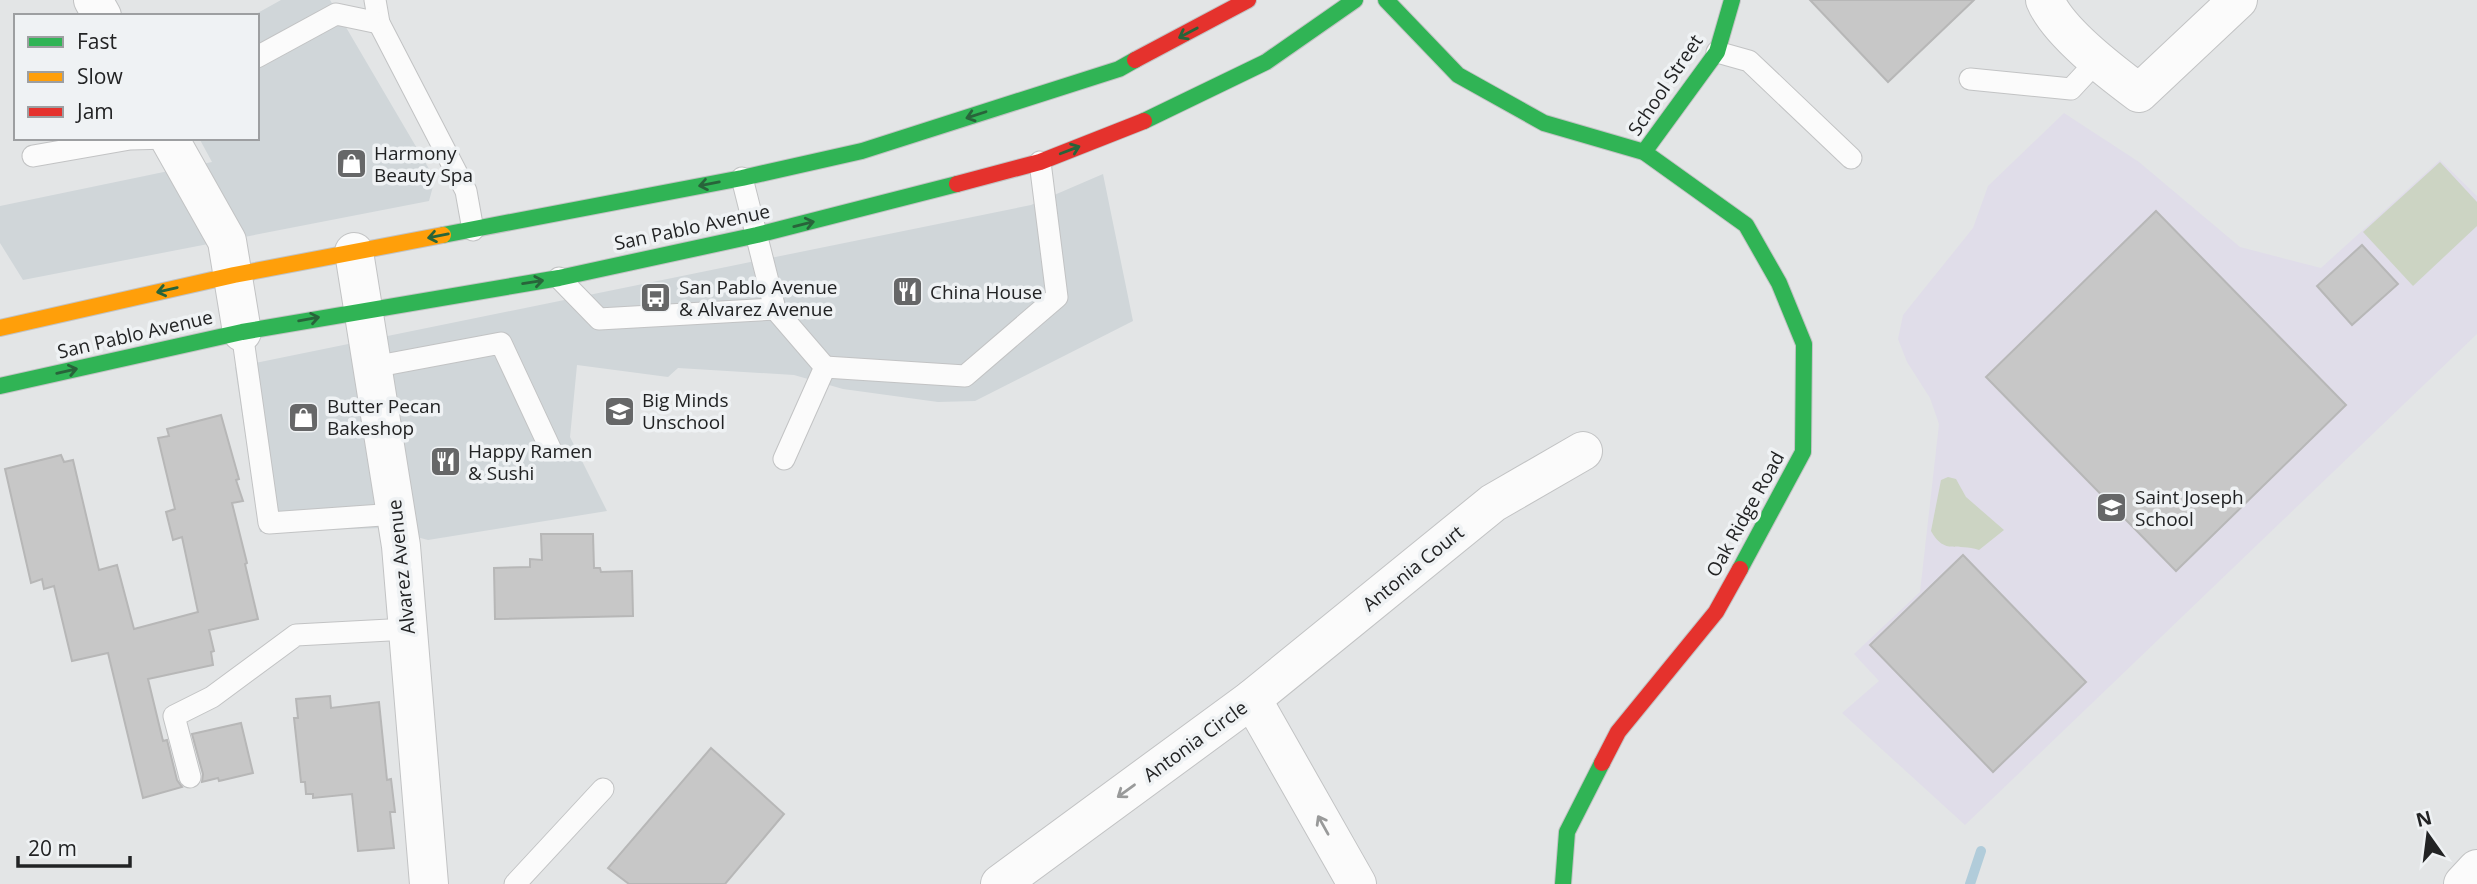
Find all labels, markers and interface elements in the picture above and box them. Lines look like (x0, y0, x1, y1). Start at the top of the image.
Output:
legend (14, 14, 259, 140)
text: Fast (77, 27, 117, 55)
one-way arrow (1178, 27, 1199, 40)
street label: School Street (1622, 29, 1709, 141)
text: Slow (77, 62, 123, 90)
text: Jam (75, 97, 114, 125)
one-way arrow (966, 109, 988, 122)
place label: Harmony Beauty Spa (374, 140, 473, 188)
one-way arrow (1059, 142, 1080, 155)
shop icon: Harmony Beauty Spa (334, 147, 368, 181)
one-way arrow (698, 178, 721, 192)
street label: San Pablo Avenue (612, 198, 772, 256)
one-way arrow (792, 217, 815, 230)
one-way arrow (427, 230, 450, 244)
place label: San Pablo Avenue & Alvarez Avenue (679, 274, 838, 322)
one-way arrow (521, 275, 544, 288)
restaurant icon: China House (890, 275, 924, 309)
place label: China House (930, 279, 1042, 305)
bus stop icon: San Pablo Avenue & Alvarez Avenue (639, 281, 673, 315)
one-way arrow (156, 284, 179, 298)
street label: San Pablo Avenue (55, 304, 215, 364)
one-way arrow (297, 312, 320, 326)
one-way arrow (55, 364, 78, 377)
place label: Big Minds Unschool (642, 387, 729, 435)
place label: Butter Pecan Bakeshop (327, 393, 441, 441)
school or university icon: Big Minds Unschool (602, 394, 636, 428)
shop icon: Butter Pecan Bakeshop (287, 400, 321, 434)
place label: Happy Ramen & Sushi (468, 438, 592, 486)
restaurant icon: Happy Ramen & Sushi (428, 445, 462, 479)
street label: Oak Ridge Road (1700, 447, 1790, 581)
place label: Saint Joseph School (2135, 484, 2244, 532)
school or university icon: Saint Joseph School (2095, 491, 2129, 525)
street label: Alvarez Avenue (381, 498, 421, 636)
street label: Antonia Court (1357, 519, 1469, 617)
street label: Antonia Circle (1138, 694, 1252, 788)
one-way arrow (1117, 784, 1136, 798)
north arrow (2393, 800, 2463, 870)
text: N (2413, 804, 2435, 833)
one-way arrow (1316, 815, 1330, 835)
scale bar (18, 824, 130, 868)
text: 20 m (28, 834, 77, 862)

